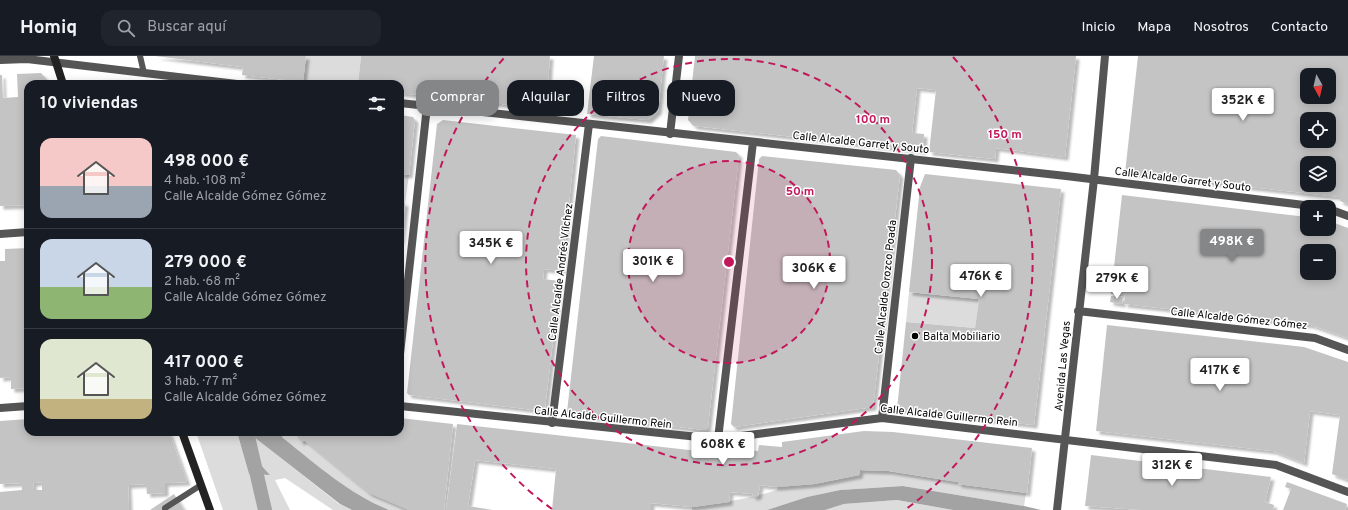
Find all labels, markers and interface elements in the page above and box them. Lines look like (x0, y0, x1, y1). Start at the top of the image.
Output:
search box (101, 10, 381, 46)
text: Homiq (20, 16, 77, 40)
icon: search (115, 17, 137, 39)
text: Buscar aquí (147, 18, 226, 37)
text: Inicio (1082, 19, 1115, 36)
text: Mapa (1137, 19, 1171, 36)
text: Nosotros (1193, 19, 1249, 36)
text: Contacto (1271, 19, 1328, 36)
north arrow (1300, 68, 1336, 104)
map controls (1300, 68, 1336, 280)
chip: Comprar (416, 80, 499, 116)
chip: Alquilar (507, 80, 584, 116)
chip: Filtros (592, 80, 659, 116)
chip: Nuevo (667, 80, 735, 116)
pin: 352K € (1210, 88, 1276, 122)
text: 10 viviendas (40, 93, 138, 115)
icon: filters (366, 93, 388, 115)
text: 352K € (1221, 93, 1265, 109)
text: 100 m (856, 112, 890, 128)
button: locate (1300, 112, 1336, 148)
text: 150 m (988, 127, 1022, 143)
street label: Calle Alcalde Garret y Souto (792, 129, 930, 157)
text: 498 000 € (164, 151, 249, 173)
icon: home (72, 154, 120, 202)
button: layers (1300, 156, 1336, 192)
street label: Calle Alcalde Garret y Souto (1114, 165, 1252, 195)
text: 4 hab. · 108 m² (164, 173, 246, 189)
text: 50 m (786, 184, 814, 200)
text: Calle Alcalde Gómez Gómez (164, 189, 327, 205)
button: + (1300, 200, 1336, 236)
street label: Calle Alcalde Andrés Vílchez (546, 202, 576, 342)
street label: Calle Alcalde Orozco Poada (872, 219, 900, 355)
pin: 498K € (1199, 229, 1265, 263)
pin: 345K € (458, 231, 524, 265)
text: 498K € (1209, 234, 1255, 250)
text: 345K € (469, 236, 513, 252)
button: − (1300, 244, 1336, 280)
pin: 301K € (620, 249, 686, 283)
text: 279 000 € (164, 252, 247, 274)
text: 301K € (632, 254, 674, 270)
icon: home (72, 255, 120, 303)
centre of rings (722, 255, 736, 269)
pin: 306K € (781, 256, 847, 290)
text: 306K € (792, 261, 836, 277)
pin: 476K € (948, 264, 1014, 298)
pin: 279K € (1084, 266, 1150, 300)
text: 476K € (959, 269, 1003, 285)
text: 279K € (1095, 271, 1139, 287)
text: 2 hab. · 68 m² (164, 274, 240, 290)
text: Calle Alcalde Gómez Gómez (164, 290, 327, 306)
street label: Calle Alcalde Gómez Gómez (1170, 305, 1308, 333)
street label: Avenida Las Vegas (1052, 320, 1074, 412)
place label: Balta Mobiliario (923, 330, 1000, 344)
marker: Balta Mobiliario (910, 331, 920, 341)
text: 417 000 € (164, 352, 244, 374)
icon: home (72, 355, 120, 403)
pin: 417K € (1187, 358, 1253, 392)
text: 417K € (1199, 363, 1241, 379)
text: 3 hab. · 77 m² (164, 374, 237, 390)
text: Calle Alcalde Gómez Gómez (164, 390, 327, 406)
street label: Calle Alcalde Guillermo Rein (879, 402, 1019, 430)
street label: Calle Alcalde Guillermo Rein (533, 404, 673, 432)
pin: 608K € (690, 432, 756, 466)
text: 608K € (700, 437, 746, 453)
pin: 312K € (1139, 453, 1205, 487)
text: 312K € (1151, 458, 1193, 474)

